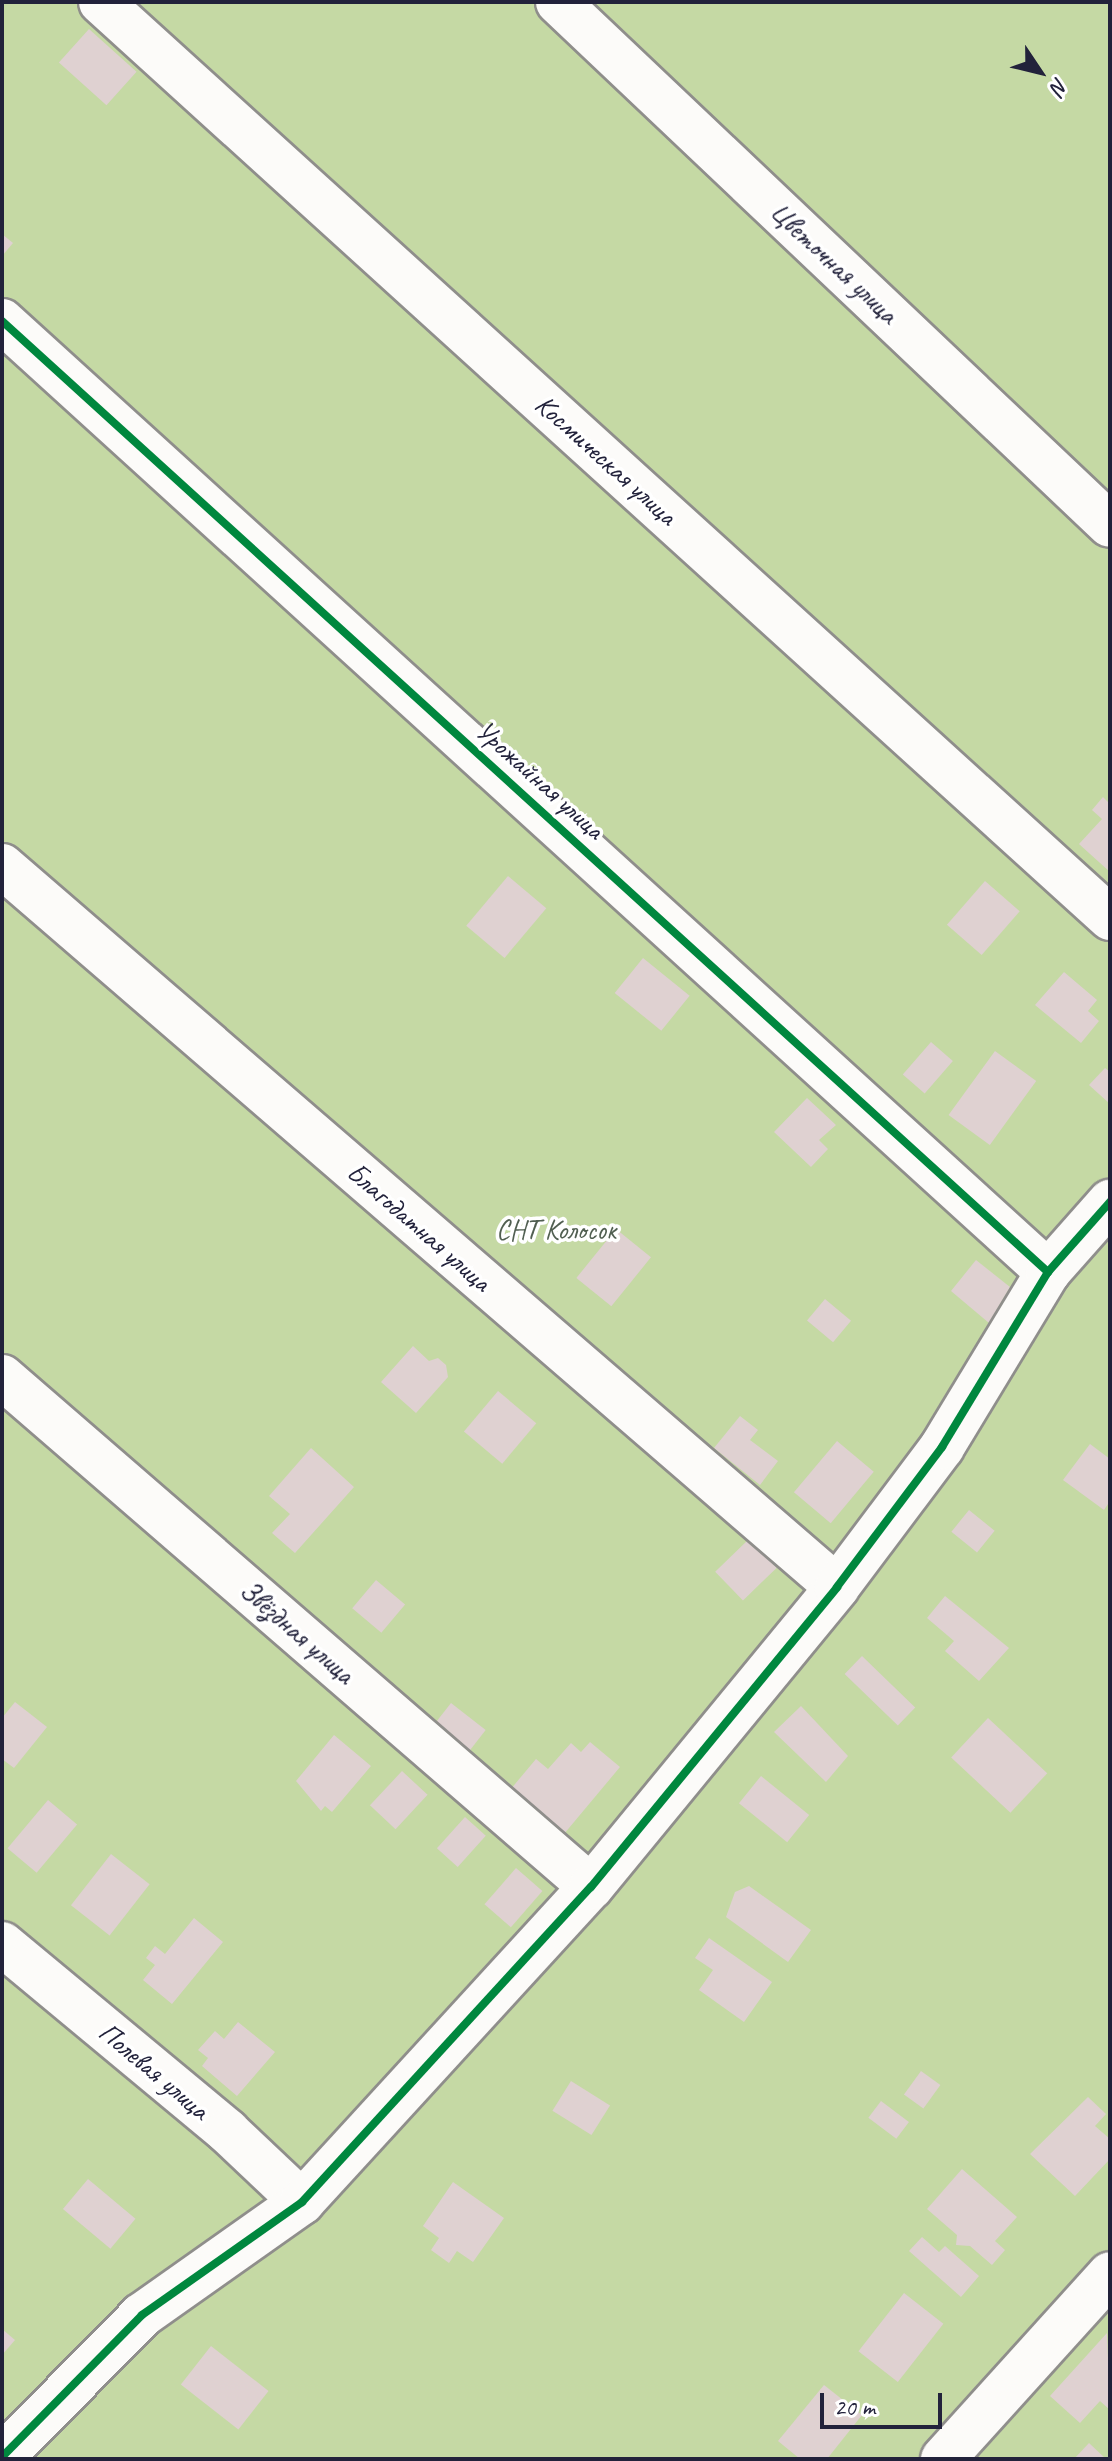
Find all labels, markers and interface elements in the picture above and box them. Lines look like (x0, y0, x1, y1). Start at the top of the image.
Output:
north arrow (1000, 32, 1080, 112)
text: N (1044, 72, 1075, 99)
street label: Цветочная улица (762, 194, 906, 332)
street label: Космическая улица (528, 387, 684, 533)
street label: Урожайная улица (468, 713, 612, 847)
street label: Благодатная улица (339, 1155, 499, 1299)
park label: СНТ Колосок (496, 1213, 616, 1247)
street label: Звёздная улица (232, 1573, 362, 1691)
street label: Полевая улица (91, 2015, 217, 2127)
scale bar (824, 2377, 946, 2427)
text: 20 m (834, 2392, 875, 2422)

